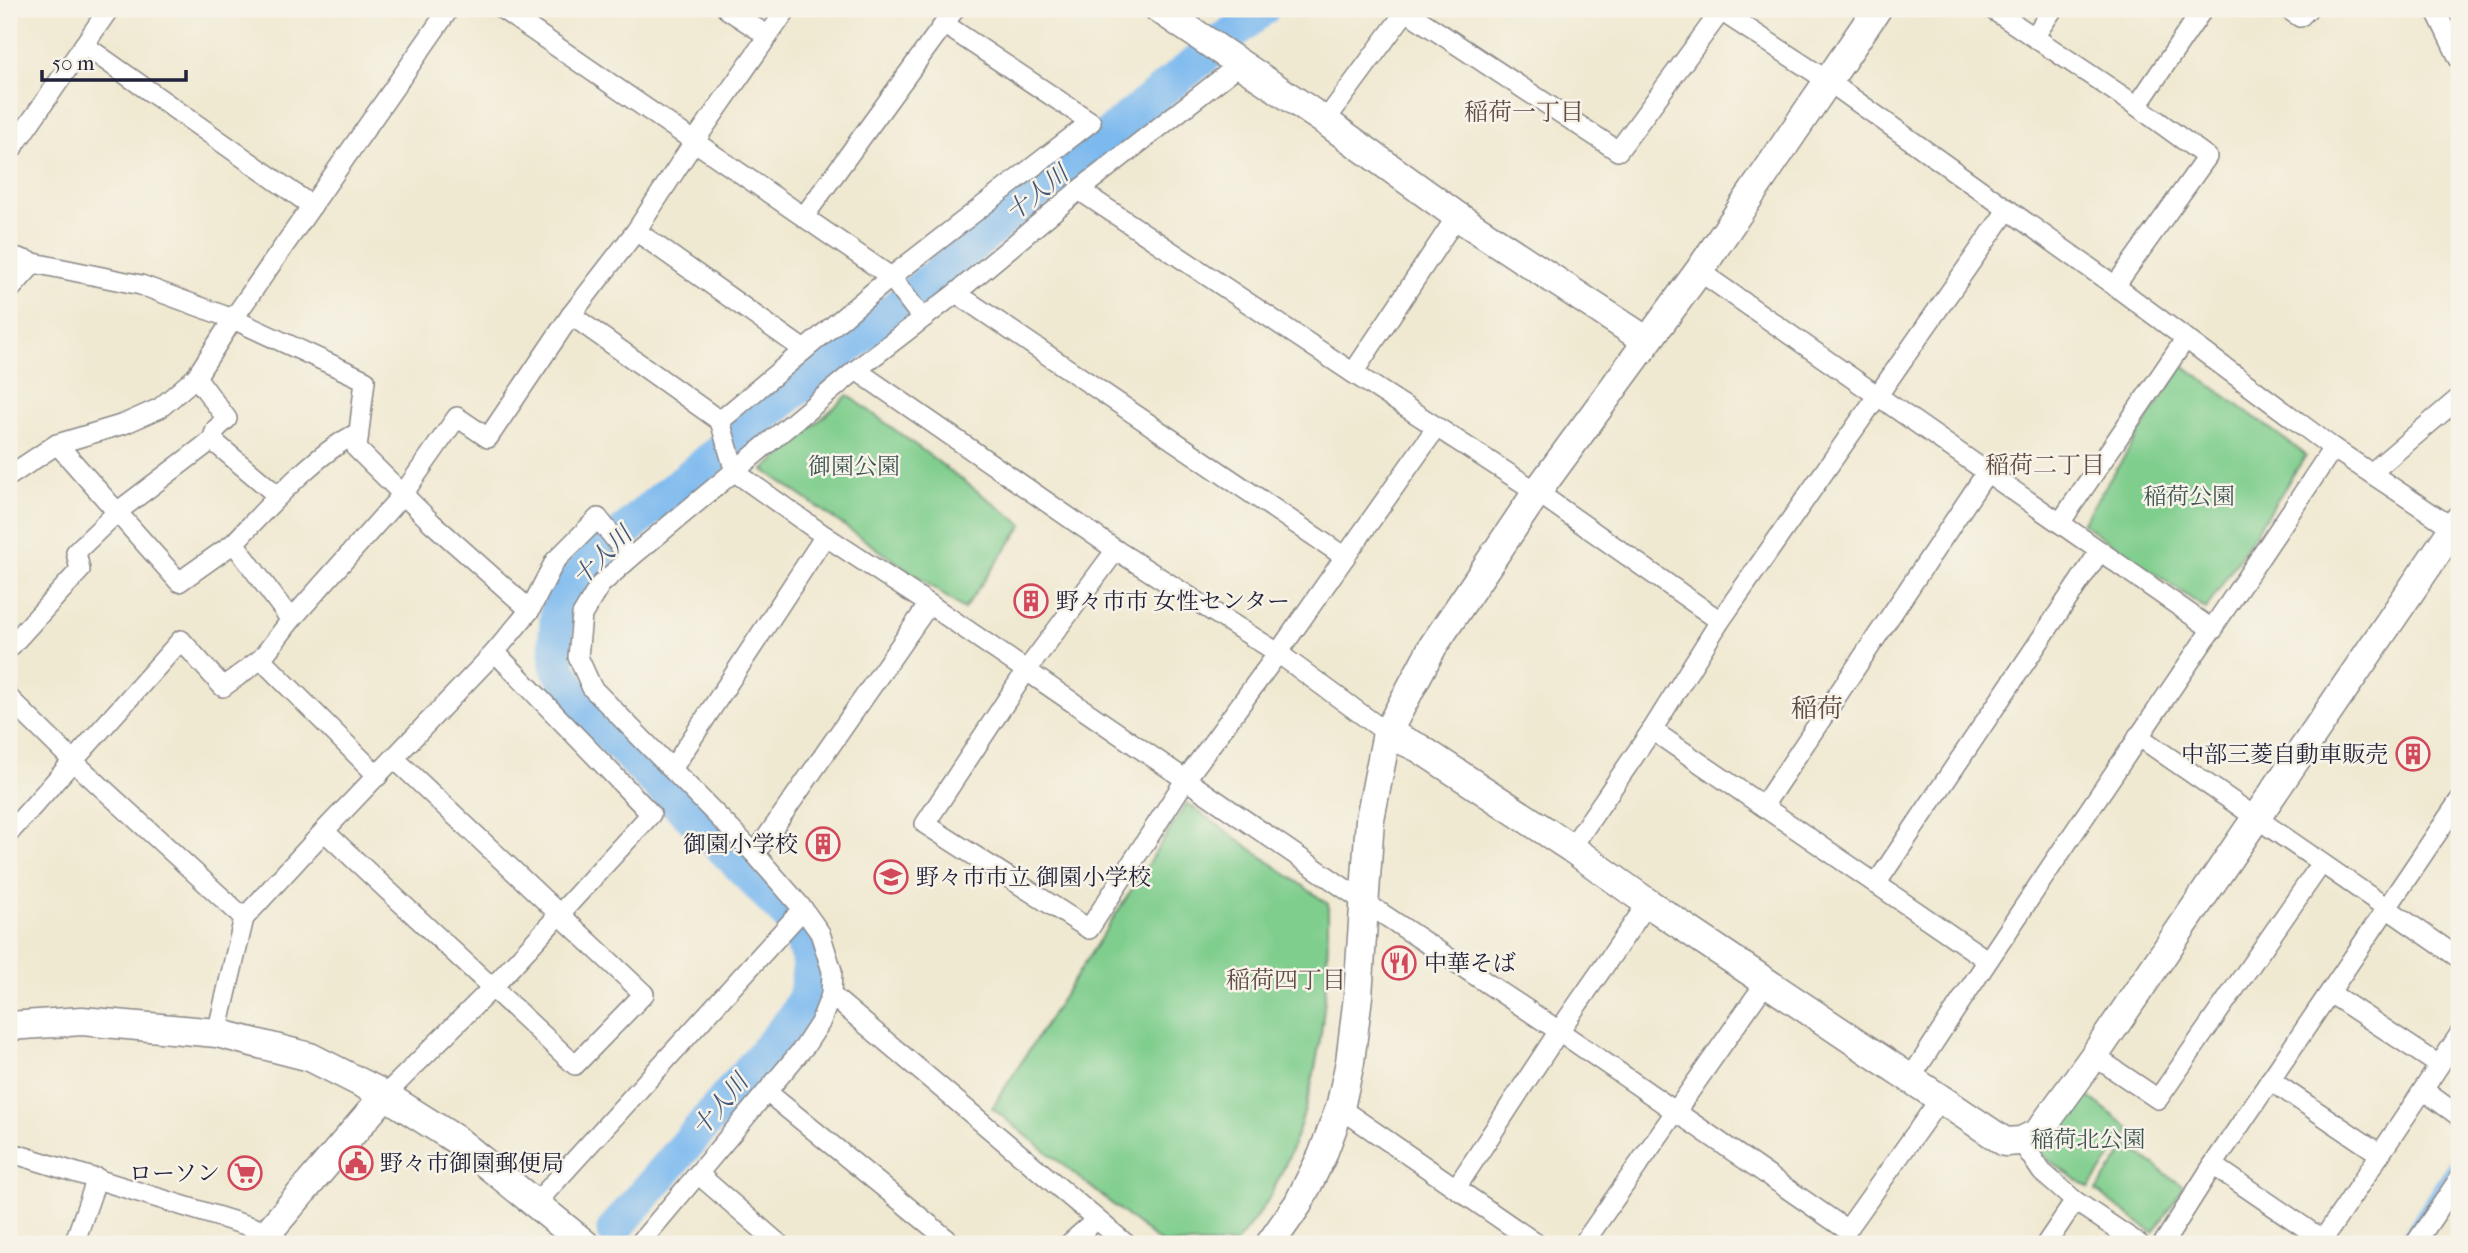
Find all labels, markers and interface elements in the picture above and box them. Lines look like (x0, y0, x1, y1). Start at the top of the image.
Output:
scale bar (42, 38, 186, 82)
text: 50 m (52, 51, 95, 75)
district label: 稲荷一丁目 (1464, 98, 1584, 126)
water label: 十人川 (1000, 158, 1076, 227)
district label: 稲荷二丁目 (1985, 451, 2105, 479)
park label: 御園公園 (808, 453, 900, 480)
park label: 稲荷公園 (2143, 483, 2235, 510)
water label: 十人川 (567, 519, 639, 591)
building icon: 野々市市 女性センター (1012, 582, 1050, 620)
place label: 野々市市 女性センター (1056, 588, 1290, 615)
district label: 稲荷 (1791, 693, 1843, 724)
building icon: 中部三菱自動車販売 (2394, 735, 2432, 773)
place label: 中部三菱自動車販売 (2181, 741, 2388, 768)
building icon: 御園小学校 (804, 825, 842, 863)
place label: 御園小学校 (683, 831, 798, 858)
school or university icon: 野々市市立 御園小学校 (872, 858, 910, 896)
place label: 野々市市立 御園小学校 (916, 864, 1151, 891)
restaurant icon: 中華そば (1380, 944, 1418, 982)
place label: 中華そば (1424, 950, 1516, 977)
district label: 稲荷四丁目 (1226, 966, 1346, 994)
water label: 十人川 (686, 1066, 756, 1142)
park label: 稲荷北公園 (2031, 1126, 2146, 1153)
public building icon: 野々市御園郵便局 (337, 1144, 375, 1182)
place label: 野々市御園郵便局 (380, 1150, 564, 1177)
supermarket icon: ローソン (226, 1154, 264, 1192)
place label: ローソン (129, 1160, 220, 1187)

